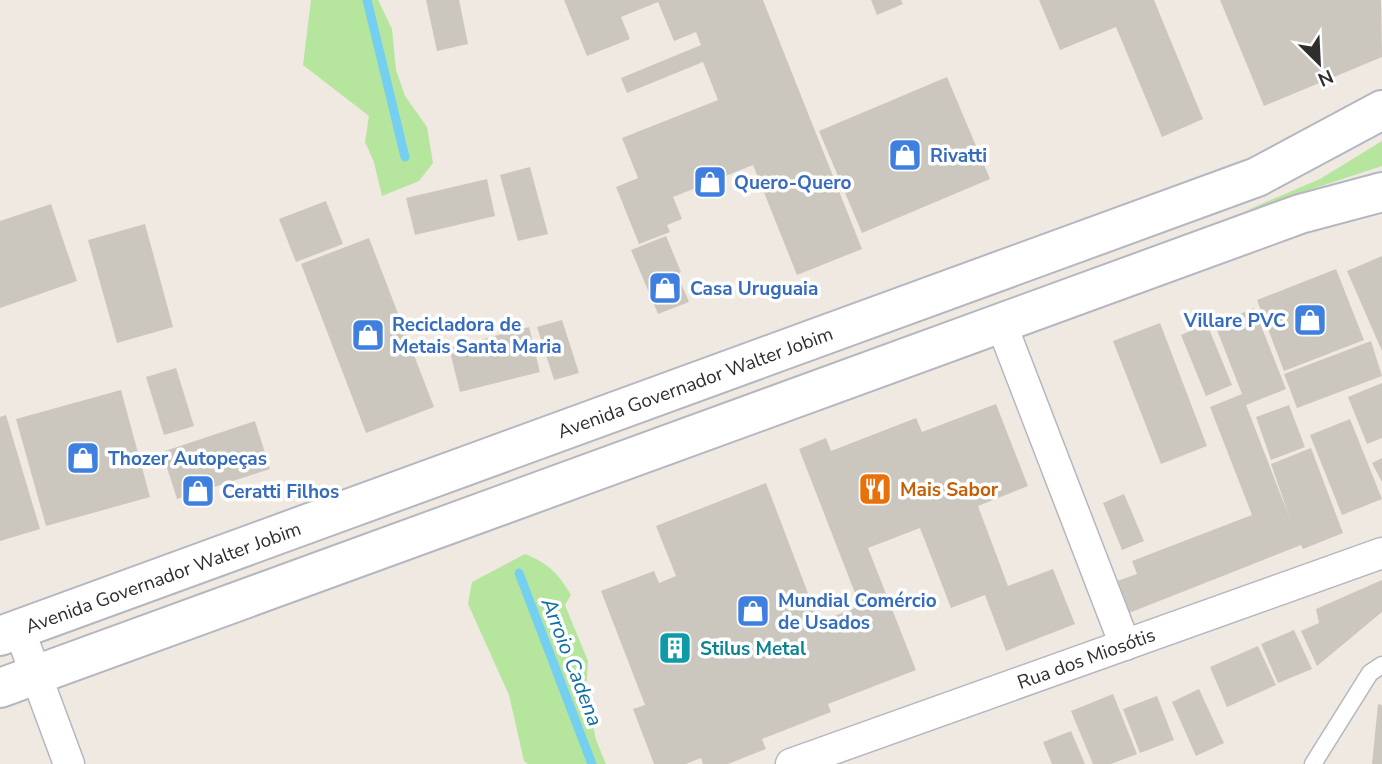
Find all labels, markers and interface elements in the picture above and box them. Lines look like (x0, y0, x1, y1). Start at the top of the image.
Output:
north arrow (1284, 28, 1354, 98)
text: N (1314, 63, 1337, 92)
shop icon: Rivatti (886, 136, 924, 174)
place label: Rivatti (930, 143, 987, 169)
shop icon: Quero-Quero (691, 163, 729, 201)
place label: Quero-Quero (734, 170, 851, 196)
shop icon: Casa Uruguaia (646, 269, 684, 307)
place label: Casa Uruguaia (690, 276, 818, 302)
shop icon: Villare PVC (1291, 301, 1329, 339)
place label: Villare PVC (1183, 308, 1286, 334)
place label: Recicladora de Metais Santa Maria (392, 312, 562, 360)
shop icon: Recicladora de Metais Santa Maria (349, 316, 387, 354)
street label: Avenida Governador Walter Jobim (554, 321, 837, 445)
shop icon: Thozer Autopeças (64, 439, 102, 477)
place label: Thozer Autopeças (108, 446, 267, 472)
restaurant icon: Mais Sabor (856, 470, 894, 508)
shop icon: Ceratti Filhos (179, 472, 217, 510)
place label: Mais Sabor (900, 477, 999, 503)
place label: Ceratti Filhos (222, 479, 339, 505)
street label: Avenida Governador Walter Jobim (22, 516, 305, 640)
place label: Mundial Comércio de Usados (778, 588, 937, 636)
shop icon: Mundial Comércio de Usados (734, 592, 772, 630)
water label: Arroio Cadena (534, 593, 609, 730)
street label: Rua dos Miosótis (1014, 622, 1159, 696)
building icon: Stilus Metal (656, 629, 694, 667)
place label: Stilus Metal (700, 636, 806, 662)

